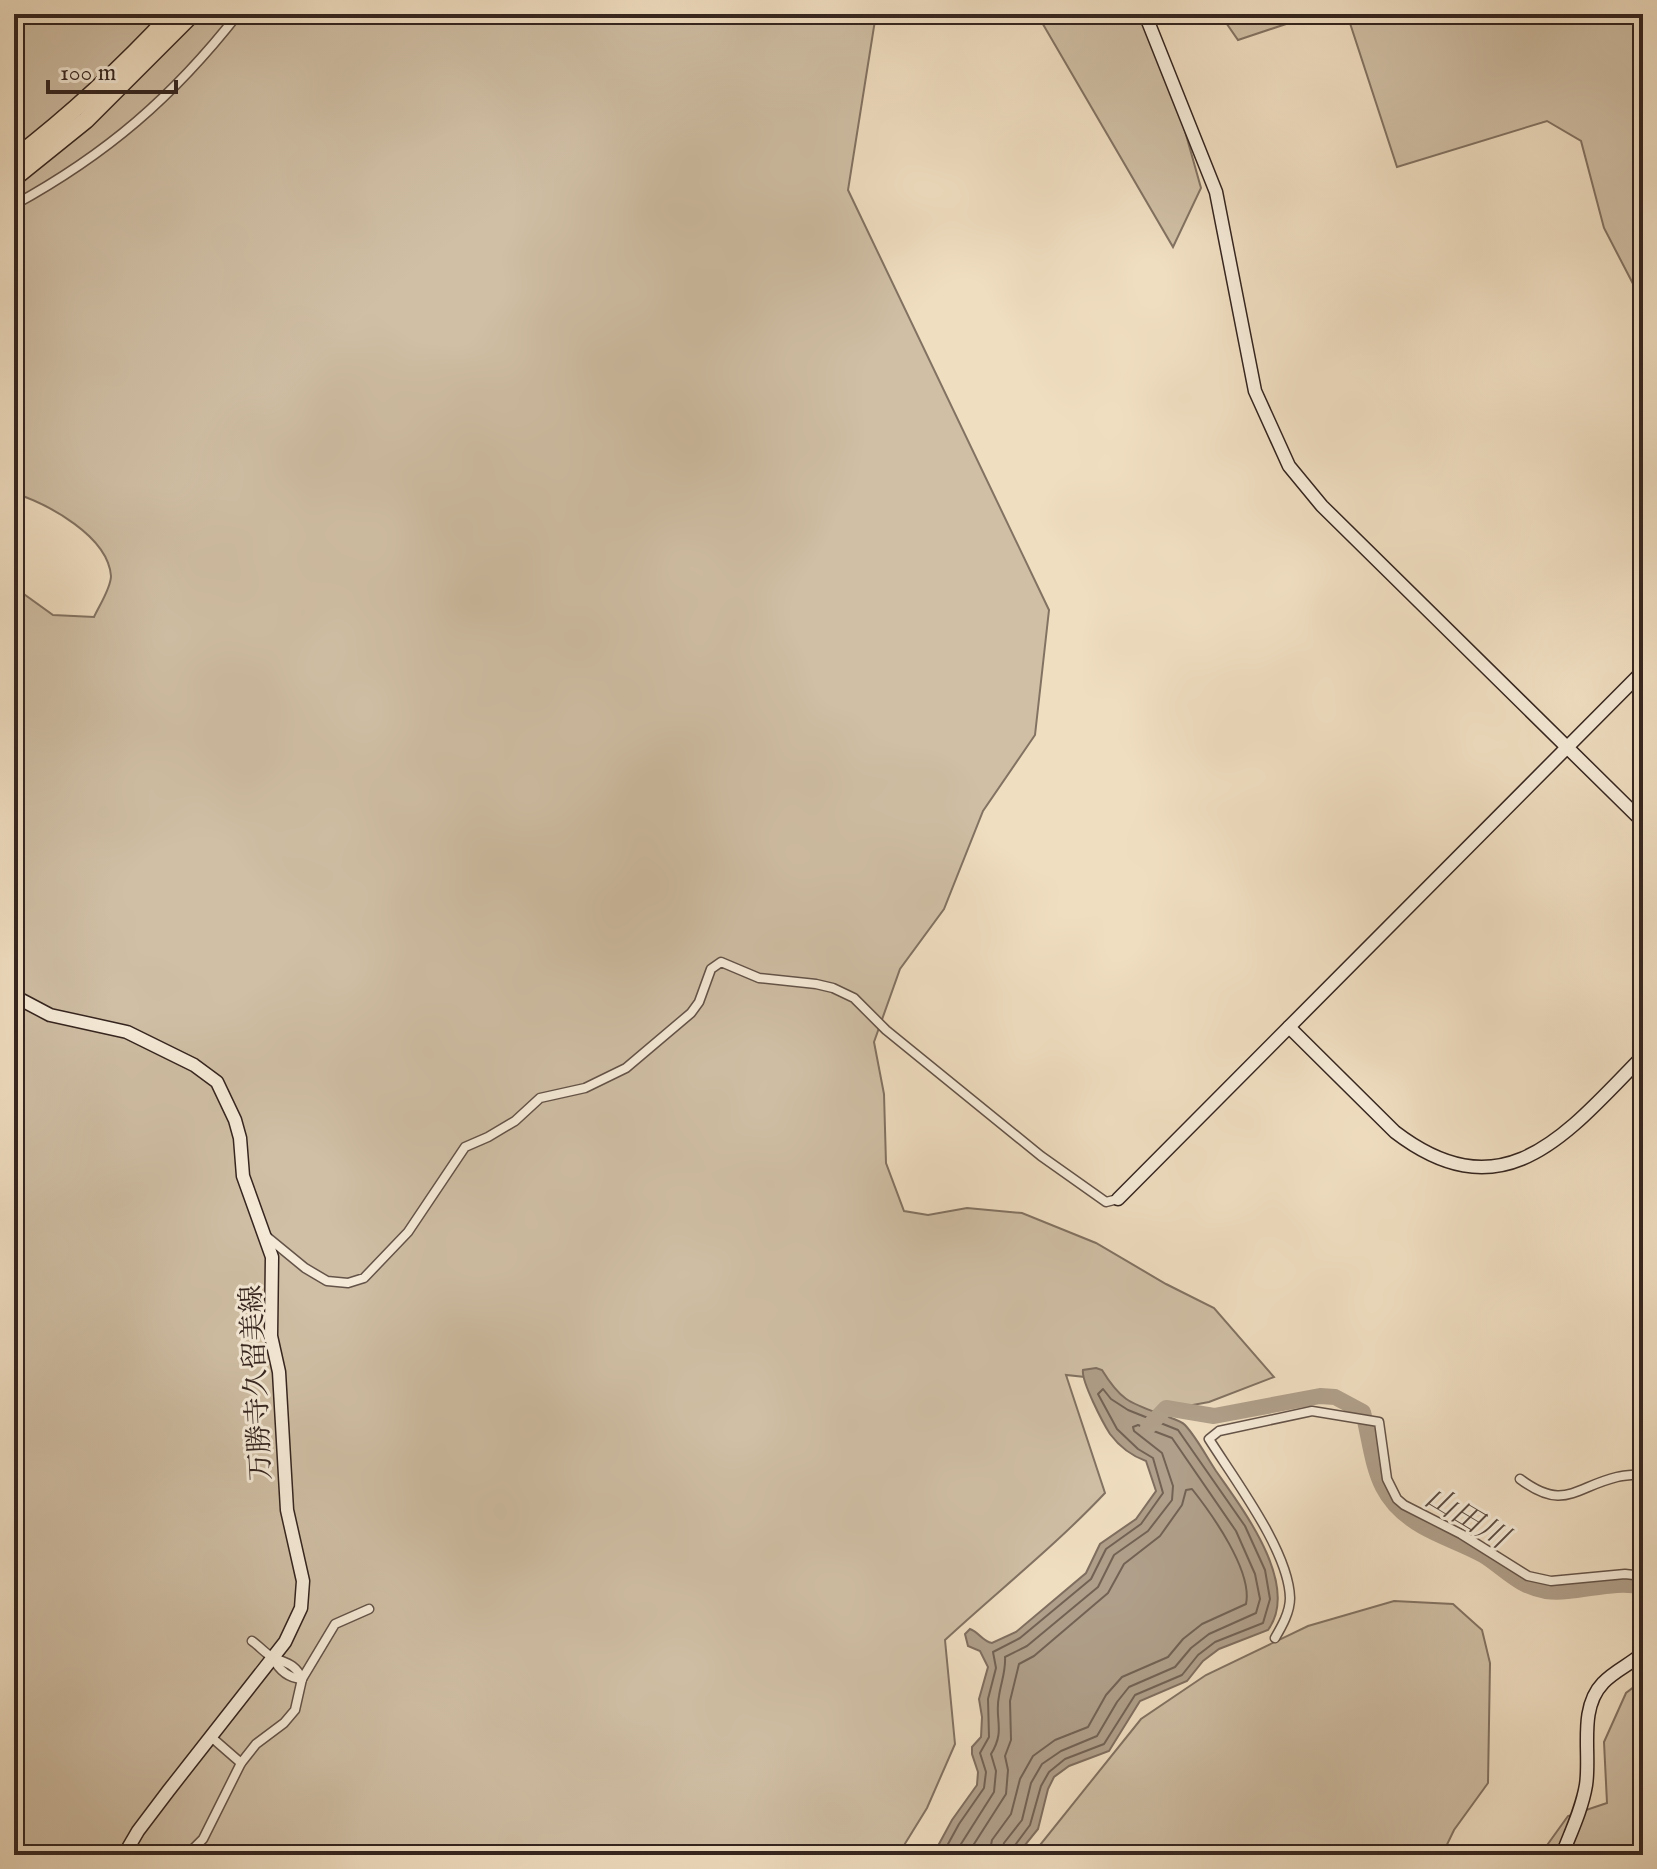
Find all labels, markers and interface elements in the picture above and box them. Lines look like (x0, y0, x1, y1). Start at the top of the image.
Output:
scale bar (48, 44, 176, 94)
text: 100 m (60, 58, 116, 89)
street label: 万勝寺久留美線 (235, 1284, 280, 1482)
water label: 山田川 (1418, 1479, 1517, 1560)

